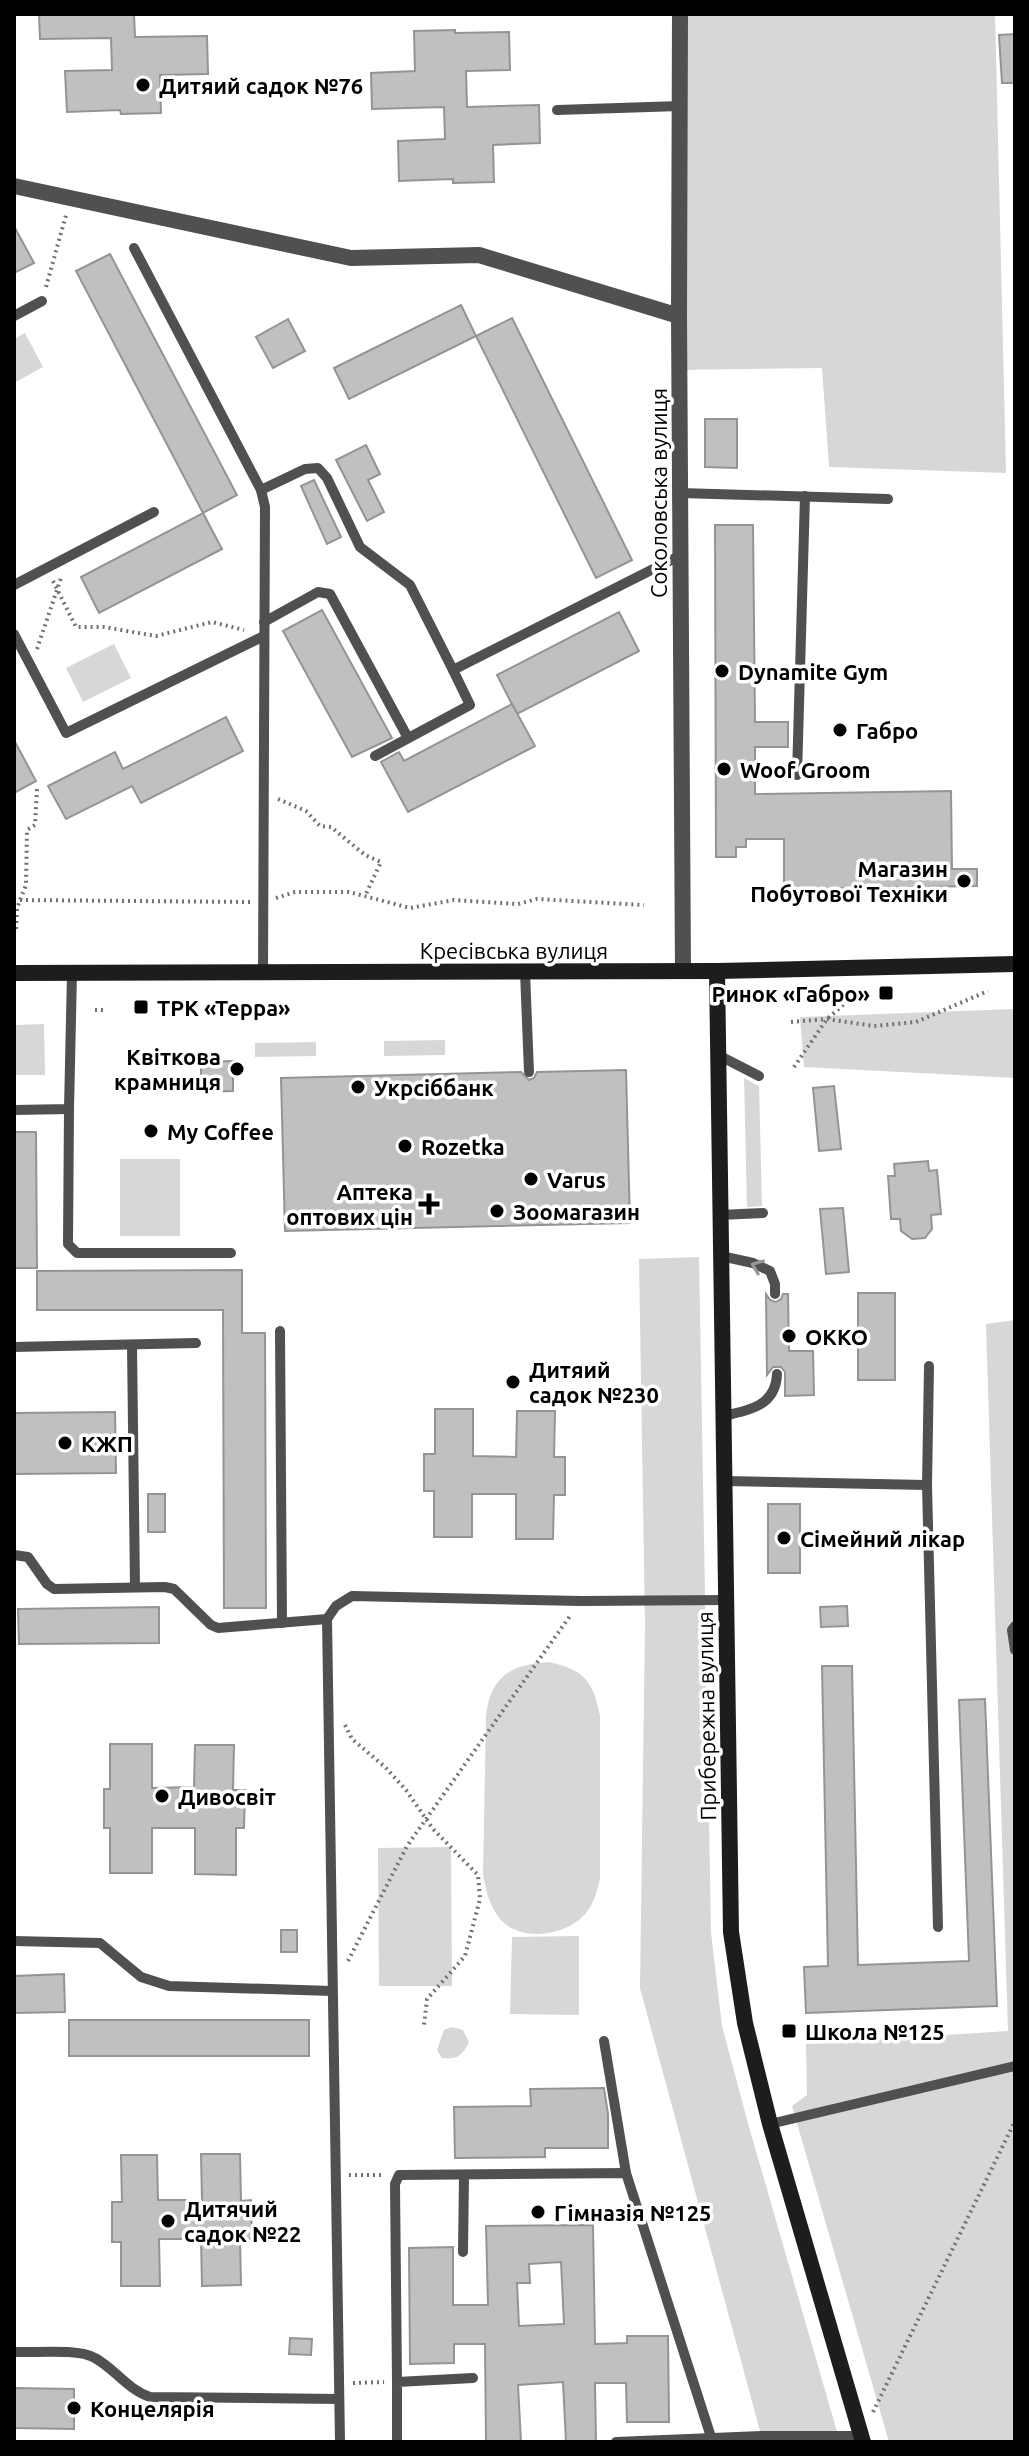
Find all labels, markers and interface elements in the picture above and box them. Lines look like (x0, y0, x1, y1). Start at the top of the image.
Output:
place label: Дитяий садок №76 (159, 73, 363, 98)
marker: Дитяий садок №76 (134, 76, 152, 94)
street label: Соколовська вулиця (646, 388, 671, 598)
place label: Dynamite Gym (738, 659, 888, 684)
marker: Dynamite Gym (713, 662, 731, 680)
place label: Габро (856, 718, 918, 743)
marker: Габро (831, 721, 849, 739)
place label: Woof Groom (740, 757, 870, 782)
marker: Woof Groom (715, 760, 733, 778)
place label: Магазин Побутової Техніки (750, 856, 948, 906)
marker: Магазин Побутової Техніки (955, 872, 973, 890)
street label: Кресівська вулиця (420, 938, 608, 963)
place label: Ринок «Габро» (711, 981, 870, 1006)
marker: Ринок «Габро» (877, 984, 895, 1002)
place label: ТРК «Терра» (157, 995, 291, 1020)
marker: ТРК «Терра» (132, 998, 150, 1016)
place label: Квіткова крамниця (114, 1044, 221, 1094)
marker: Квіткова крамниця (228, 1060, 246, 1078)
place label: Укрсіббанк (374, 1075, 494, 1100)
marker: Укрсіббанк (349, 1078, 367, 1096)
place label: My Coffee (167, 1119, 274, 1144)
marker: My Coffee (142, 1122, 160, 1140)
place label: Rozetka (421, 1134, 505, 1159)
marker: Rozetka (396, 1137, 414, 1155)
place label: Varus (547, 1167, 606, 1192)
marker: Varus (522, 1170, 540, 1188)
place label: Аптека оптових цін (286, 1179, 413, 1229)
marker: Аптека оптових цін (420, 1195, 438, 1213)
place label: Зоомагазин (513, 1199, 640, 1224)
marker: Зоомагазин (488, 1202, 506, 1220)
one-way arrow (751, 1259, 765, 1276)
place label: ОККО (805, 1324, 868, 1349)
marker: ОККО (780, 1327, 798, 1345)
place label: Дитяий садок №230 (529, 1357, 659, 1407)
marker: Дитяий садок №230 (504, 1373, 522, 1391)
place label: КЖП (81, 1431, 133, 1456)
marker: КЖП (56, 1434, 74, 1452)
place label: Сімейний лікар (800, 1526, 965, 1551)
marker: Сімейний лікар (775, 1529, 793, 1547)
street label: Прибережна вулиця (692, 1611, 720, 1821)
place label: Дивосвіт (178, 1784, 276, 1809)
marker: Дивосвіт (153, 1787, 171, 1805)
place label: Школа №125 (805, 2019, 945, 2044)
marker: Школа №125 (780, 2022, 798, 2040)
place label: Дитячий садок №22 (184, 2196, 301, 2246)
place label: Гімназія №125 (554, 2200, 712, 2225)
marker: Гімназія №125 (529, 2203, 547, 2221)
marker: Дитячий садок №22 (159, 2212, 177, 2230)
place label: Концелярія (90, 2396, 215, 2421)
marker: Концелярія (65, 2399, 83, 2417)

